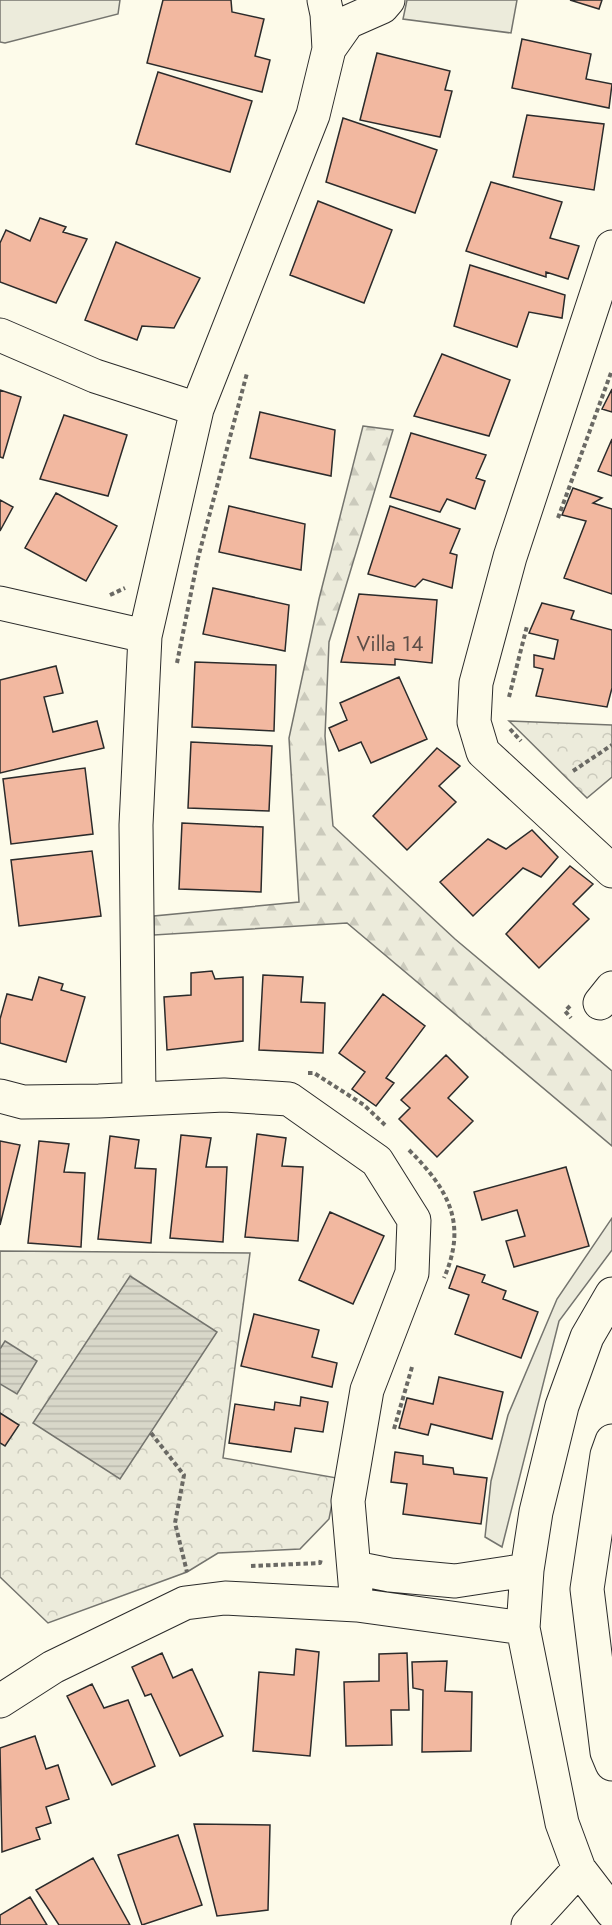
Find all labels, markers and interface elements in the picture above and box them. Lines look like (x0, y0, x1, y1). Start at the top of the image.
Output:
house number: Villa 14 (356, 629, 424, 659)

